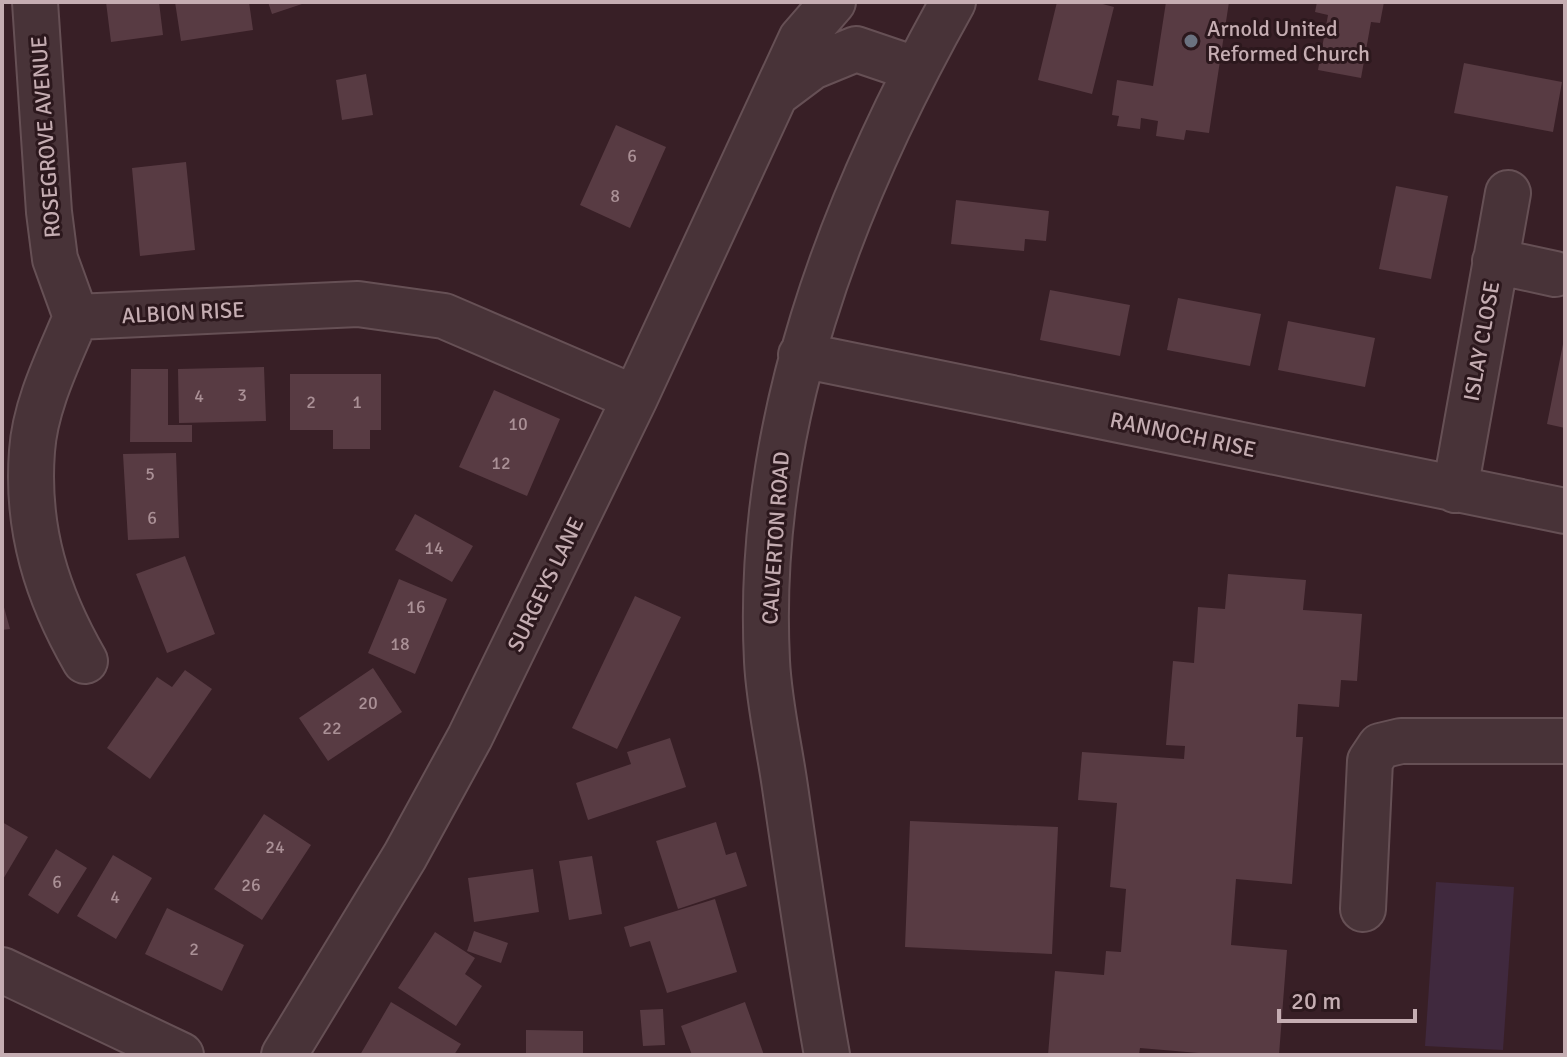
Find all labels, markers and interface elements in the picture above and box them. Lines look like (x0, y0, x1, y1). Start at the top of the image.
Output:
place label: Arnold United Reformed Church (1207, 15, 1370, 67)
marker: Arnold United Reformed Church (1182, 32, 1200, 50)
street label: ROSEGROVE AVENUE (25, 35, 66, 239)
house number: 6 (627, 145, 637, 167)
house number: 8 (610, 185, 620, 207)
street label: ISLAY CLOSE (1458, 279, 1505, 403)
street label: ALBION RISE (121, 296, 245, 329)
house number: 3 (237, 384, 247, 406)
house number: 4 (194, 385, 204, 407)
house number: 2 (306, 391, 316, 413)
house number: 1 (352, 391, 362, 413)
street label: RANNOCH RISE (1108, 406, 1258, 463)
house number: 10 (508, 413, 528, 435)
street label: CALVERTON ROAD (756, 451, 795, 626)
house number: 12 (491, 452, 511, 474)
house number: 5 (145, 463, 155, 485)
house number: 6 (147, 507, 157, 529)
street label: SURGEYS LANE (501, 513, 590, 656)
house number: 14 (424, 537, 444, 559)
house number: 16 (406, 596, 426, 618)
house number: 18 (390, 633, 410, 655)
house number: 20 (358, 692, 378, 714)
house number: 22 (322, 717, 342, 739)
house number: 24 (265, 836, 285, 858)
house number: 6 (52, 871, 62, 893)
house number: 26 (241, 874, 261, 896)
house number: 4 (110, 886, 120, 908)
house number: 2 (189, 938, 199, 960)
scale bar (1279, 973, 1415, 1023)
text: 20 m (1291, 986, 1341, 1016)

